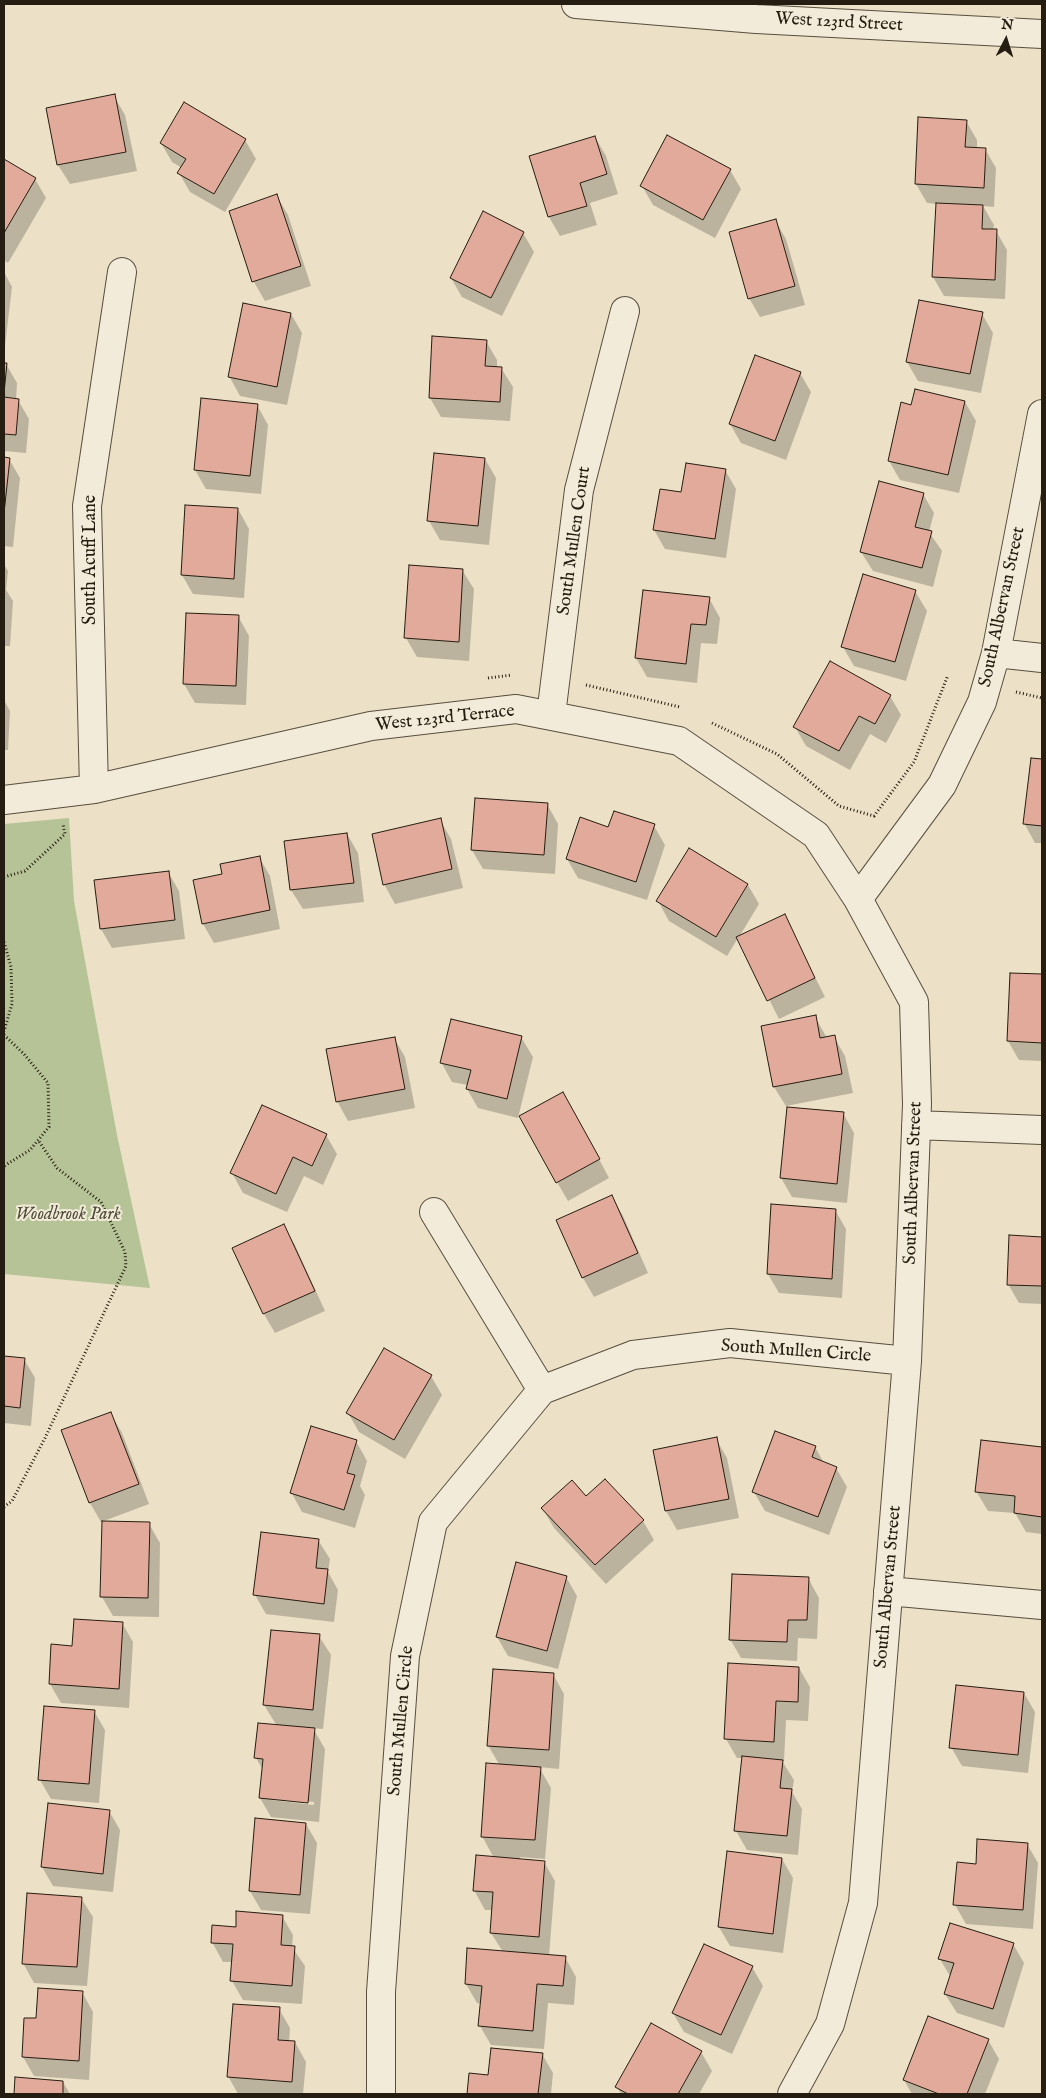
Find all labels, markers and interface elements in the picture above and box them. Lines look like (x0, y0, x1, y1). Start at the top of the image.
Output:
street label: West 123rd Street (775, 9, 903, 37)
north arrow (981, 15, 1031, 65)
text: N (1000, 16, 1014, 35)
street label: South Mullen Court (554, 465, 596, 617)
street label: South Acuff Lane (80, 495, 102, 625)
street label: South Albervan Street (975, 525, 1031, 689)
street label: West 123rd Terrace (374, 701, 516, 737)
street label: South Albervan Street (900, 1101, 928, 1265)
park label: Woodbrook Park (15, 1204, 121, 1226)
street label: South Mullen Circle (720, 1336, 872, 1368)
street label: South Albervan Street (871, 1505, 907, 1669)
street label: South Mullen Circle (385, 1645, 419, 1797)

